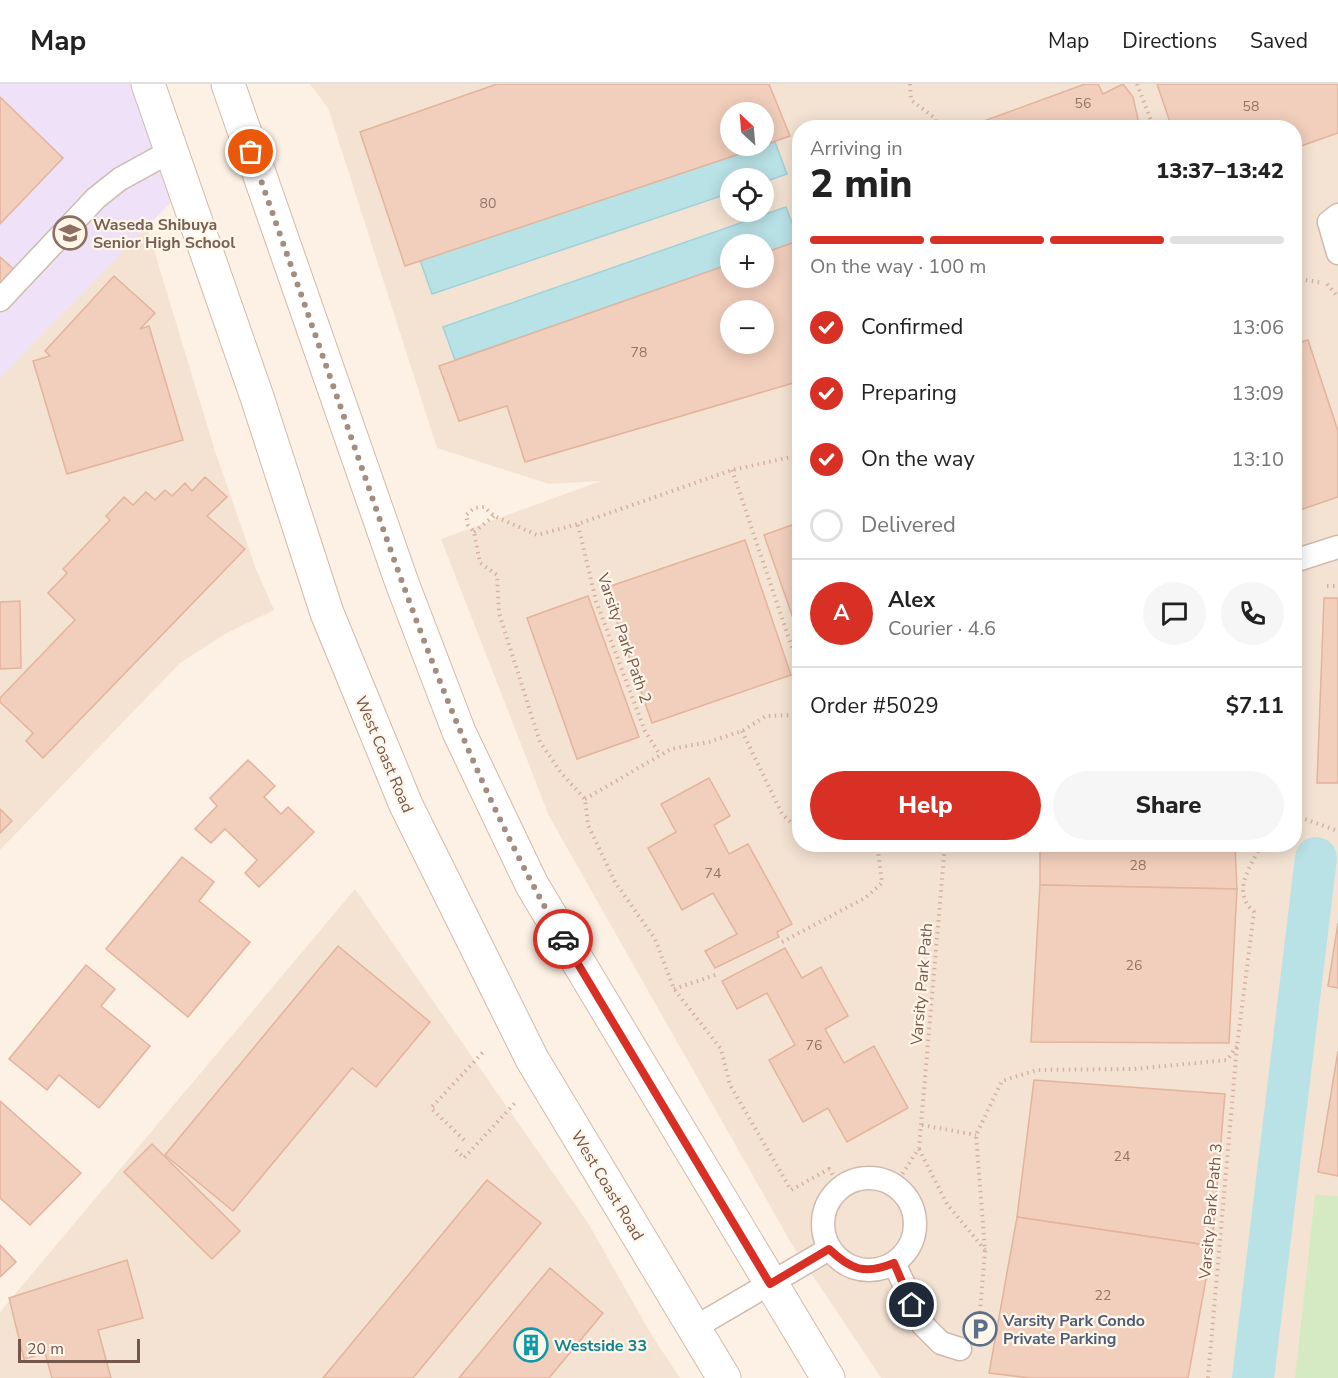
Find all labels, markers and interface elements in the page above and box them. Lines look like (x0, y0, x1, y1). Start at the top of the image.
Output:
text: Map (30, 22, 86, 60)
text: Map (1048, 27, 1089, 55)
text: Directions (1122, 27, 1217, 55)
text: Saved (1250, 27, 1308, 55)
house number: 56 (1075, 94, 1091, 113)
house number: 58 (1243, 97, 1259, 116)
north arrow (720, 102, 774, 156)
map controls (720, 102, 774, 354)
pin (225, 126, 276, 177)
icon: bag (234, 135, 267, 168)
text: Arriving in (810, 135, 903, 162)
text: 13:37–13:42 (1156, 156, 1284, 186)
text: 2 min (810, 158, 913, 211)
button: locate (720, 168, 774, 222)
house number: 80 (480, 194, 496, 213)
place label: Waseda Shibuya Senior High School (93, 214, 235, 254)
school or university icon: Waseda Shibuya Senior High School (52, 215, 88, 251)
button: + (720, 234, 774, 288)
text: On the way · 100 m (810, 253, 986, 280)
button: − (720, 300, 774, 354)
icon: check (810, 311, 843, 344)
text: Confirmed (861, 312, 963, 342)
text: 13:06 (1231, 314, 1284, 341)
house number: 78 (631, 343, 647, 362)
icon: check (810, 377, 843, 410)
text: Preparing (861, 378, 957, 408)
text: 13:09 (1231, 380, 1284, 407)
icon: check (810, 443, 843, 476)
text: On the way (861, 444, 975, 474)
text: 13:10 (1231, 446, 1284, 473)
text: Delivered (861, 510, 956, 540)
street label: Varsity Park Path 2 (591, 569, 657, 706)
button: chat (1143, 582, 1206, 645)
button: phone (1221, 582, 1284, 645)
text: Alex (888, 585, 935, 615)
text: A (833, 598, 850, 628)
text: Courier · 4.6 (888, 615, 996, 642)
text: Order #5029 (810, 691, 939, 721)
text: $7.11 (1226, 691, 1284, 721)
street label: West Coast Road (350, 693, 419, 816)
button: Help (810, 771, 1041, 840)
button: Share (1053, 771, 1284, 840)
house number: 28 (1130, 856, 1146, 875)
house number: 74 (705, 864, 721, 883)
courier (533, 909, 593, 969)
street label: Varsity Park Path (906, 922, 938, 1047)
icon: car (547, 923, 580, 956)
house number: 26 (1126, 956, 1142, 975)
house number: 76 (806, 1036, 822, 1055)
street label: West Coast Road (566, 1126, 649, 1245)
street label: Varsity Park Path 3 (1194, 1142, 1228, 1281)
house number: 24 (1114, 1147, 1130, 1166)
pin (886, 1279, 937, 1330)
house number: 22 (1095, 1286, 1111, 1305)
icon: home (895, 1288, 928, 1321)
place label: Varsity Park Condo Private Parking (1002, 1310, 1145, 1350)
parking icon: Varsity Park Condo Private Parking (962, 1311, 998, 1347)
building icon: Westside 33 (513, 1327, 549, 1363)
place label: Westside 33 (554, 1335, 647, 1357)
scale bar (18, 1336, 140, 1364)
text: 20 m (27, 1338, 64, 1360)

